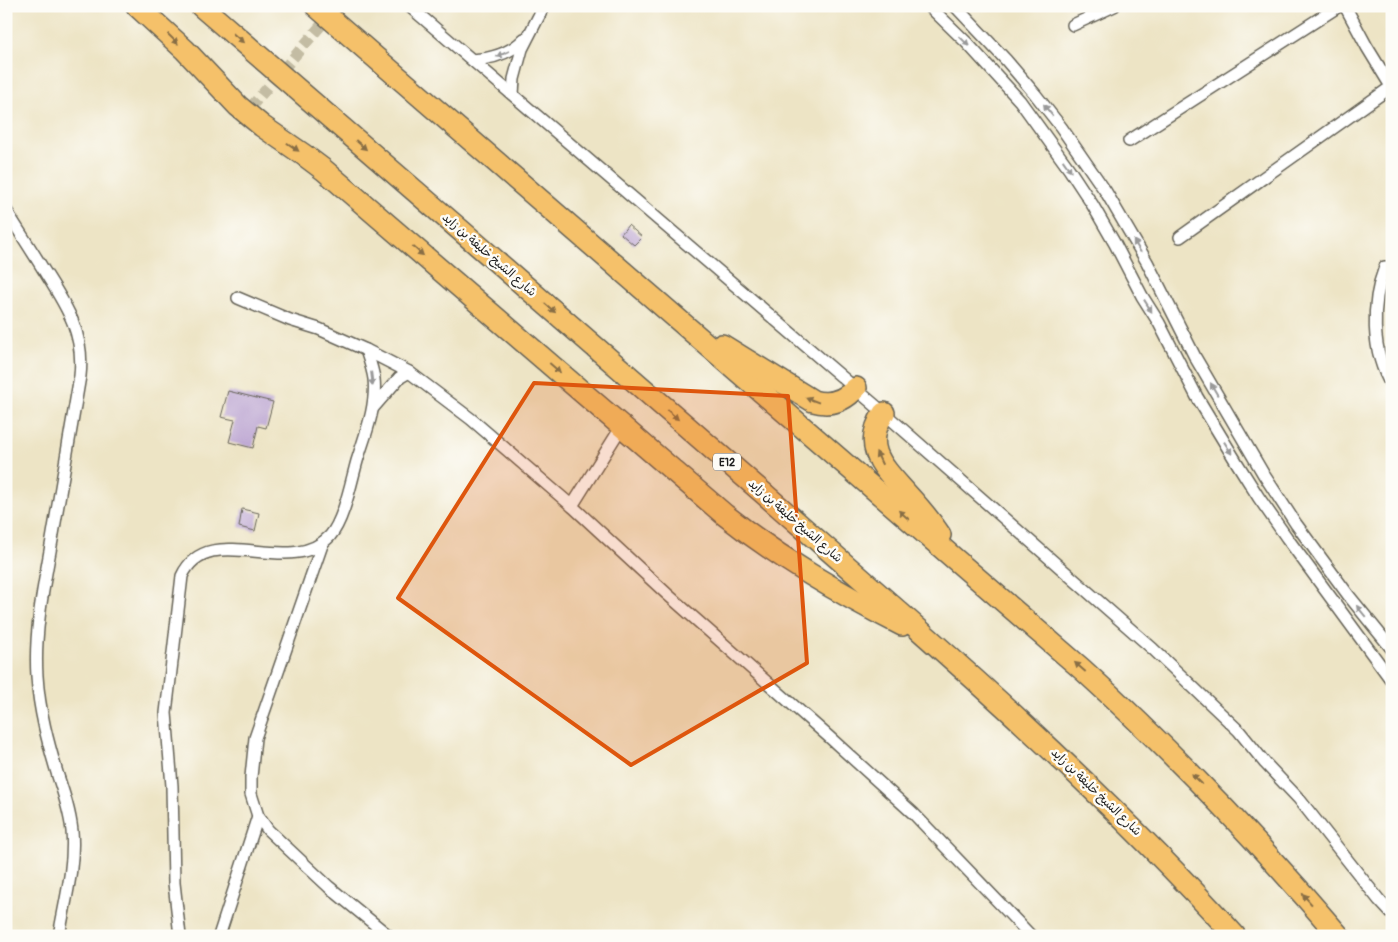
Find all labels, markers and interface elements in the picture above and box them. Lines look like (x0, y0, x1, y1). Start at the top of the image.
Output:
one-way arrow (232, 32, 244, 44)
one-way arrow (167, 33, 179, 45)
one-way arrow (958, 34, 970, 46)
one-way arrow (496, 50, 510, 58)
one-way arrow (1042, 104, 1053, 117)
one-way arrow (354, 139, 367, 150)
one-way arrow (287, 142, 300, 152)
one-way arrow (1062, 159, 1072, 173)
street label: شارع الشيخ خليفة بن زايد (438, 210, 539, 301)
one-way arrow (1132, 239, 1141, 252)
one-way arrow (412, 245, 424, 257)
one-way arrow (1144, 300, 1153, 313)
one-way arrow (544, 302, 556, 314)
one-way arrow (548, 363, 561, 374)
one-way arrow (369, 371, 377, 387)
one-way arrow (1209, 382, 1218, 395)
one-way arrow (804, 396, 819, 404)
one-way arrow (666, 409, 679, 420)
one-way arrow (1223, 441, 1232, 455)
one-way arrow (875, 451, 883, 466)
road number: E12 (713, 454, 741, 471)
street label: شارع الشيخ خليفة بن زايد (744, 476, 845, 567)
one-way arrow (898, 509, 910, 521)
one-way arrow (1356, 605, 1367, 618)
one-way arrow (1074, 661, 1086, 673)
street label: شارع الشيخ خليفة بن زايد (1047, 745, 1144, 840)
one-way arrow (1191, 774, 1203, 786)
one-way arrow (1302, 892, 1313, 905)

